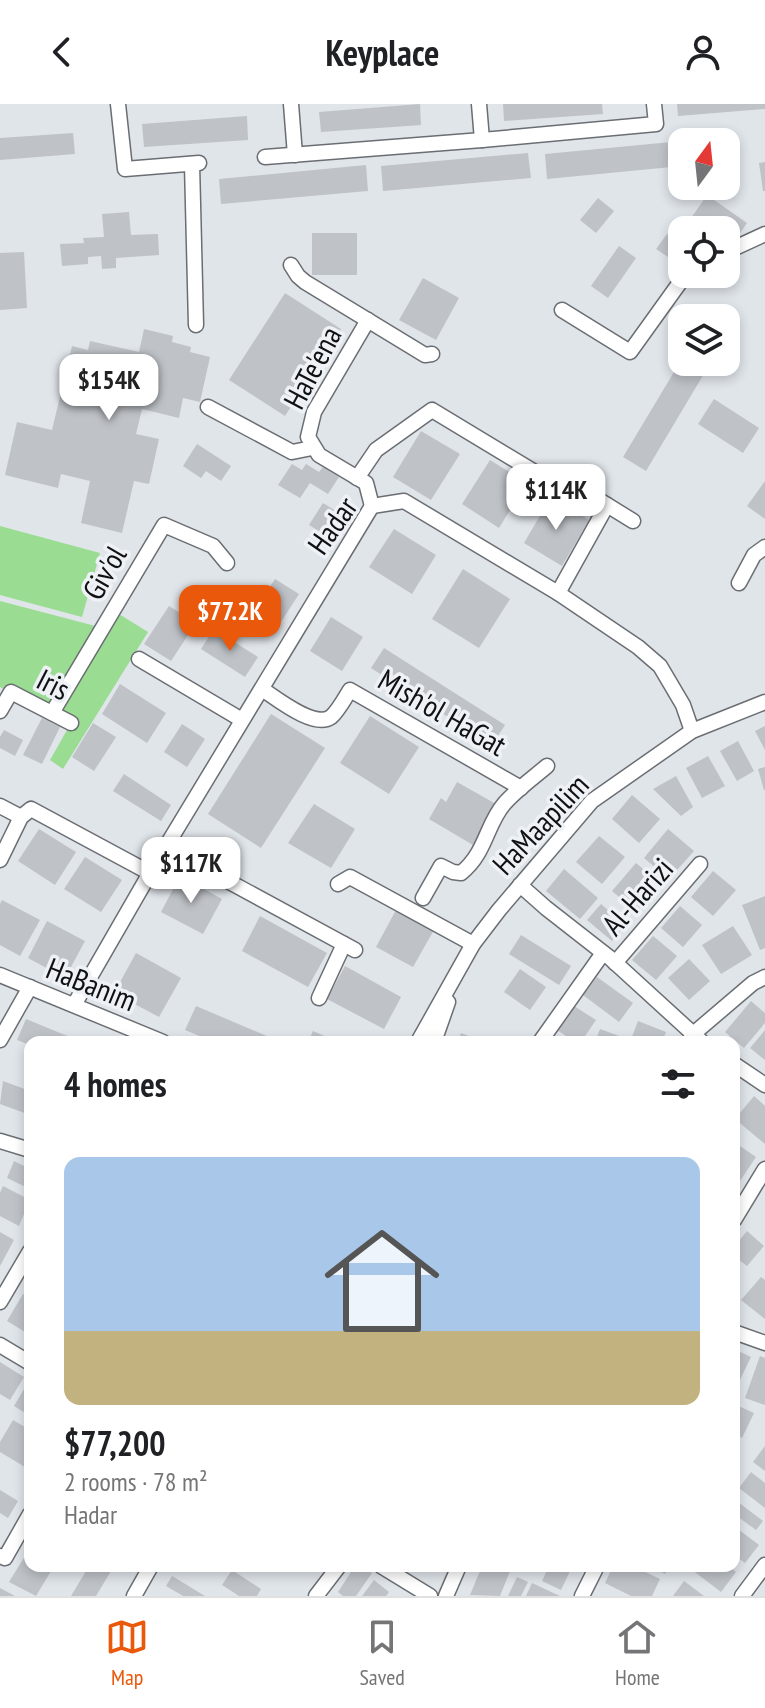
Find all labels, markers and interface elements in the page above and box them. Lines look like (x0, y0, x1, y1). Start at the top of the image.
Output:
text: Keyplace (326, 29, 439, 76)
icon: back (40, 30, 84, 74)
icon: person (681, 30, 725, 74)
north arrow (668, 128, 740, 200)
map controls (668, 128, 740, 376)
button: locate (668, 216, 740, 288)
button: layers (668, 304, 740, 376)
street label: HaTe'ena (274, 319, 350, 415)
pin: $154K (53, 354, 165, 422)
text: $154K (77, 363, 141, 396)
pin: $114K (500, 464, 612, 532)
text: $114K (524, 473, 588, 506)
street label: Hadar (298, 488, 366, 561)
street label: Giv'ol (73, 538, 135, 606)
pin: $77.2K (165, 585, 295, 653)
text: $77.2K (197, 594, 263, 627)
street label: Iris (31, 659, 77, 708)
street label: Mish'ol HaGat (372, 659, 514, 764)
street label: HaMaapilim (483, 765, 596, 883)
pin: $117K (135, 837, 247, 905)
text: $117K (159, 846, 223, 879)
street label: Al-Harizi (593, 849, 681, 943)
street label: HaBanim (41, 948, 142, 1019)
text: 4 homes (64, 1062, 167, 1106)
icon: filters (656, 1062, 700, 1106)
icon: home (310, 1209, 454, 1353)
text: $77,200 (64, 1421, 165, 1465)
text: 2 rooms · 78 m² (64, 1465, 208, 1498)
text: Hadar (64, 1498, 117, 1531)
tab: Map (105, 1615, 149, 1691)
tab: Saved (359, 1615, 405, 1691)
tab: Home (615, 1615, 660, 1691)

